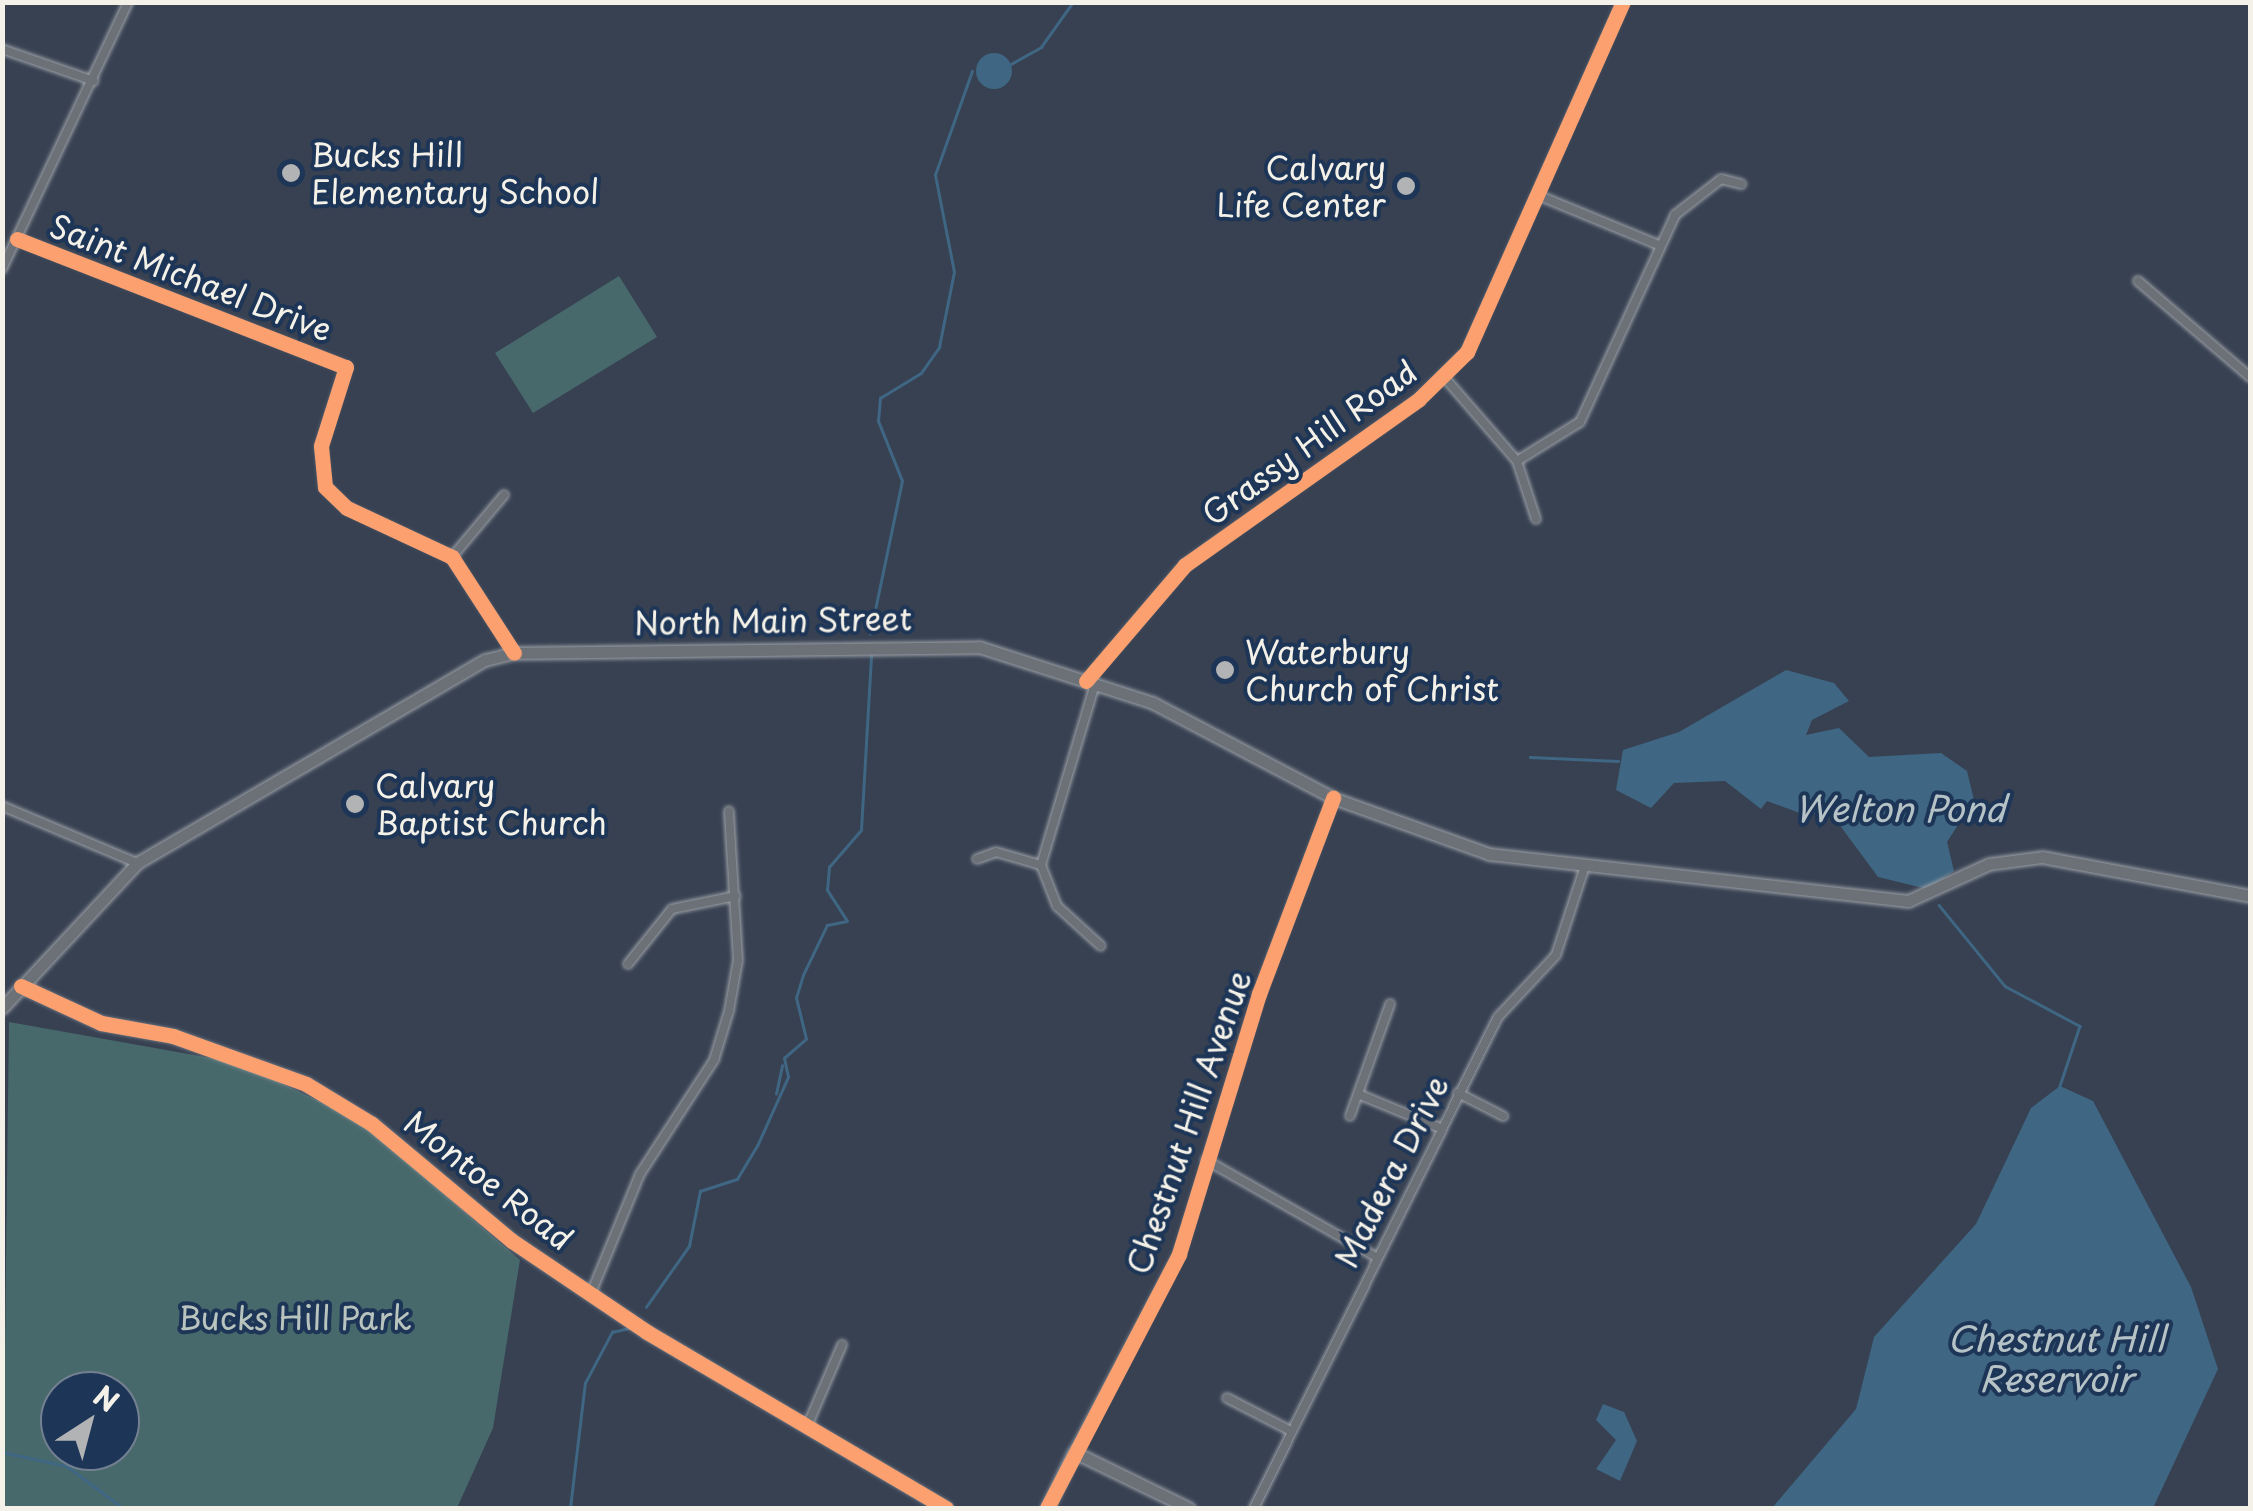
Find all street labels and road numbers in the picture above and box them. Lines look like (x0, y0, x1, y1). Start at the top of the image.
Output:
street label: Saint Michael Drive (44, 205, 338, 349)
street label: Grassy Hill Road (1194, 351, 1424, 533)
street label: North Main Street (631, 598, 915, 642)
street label: Chestnut Hill Avenue (1118, 965, 1258, 1279)
street label: Madera Drive (1326, 1068, 1456, 1274)
street label: Montoe Road (397, 1102, 581, 1258)

